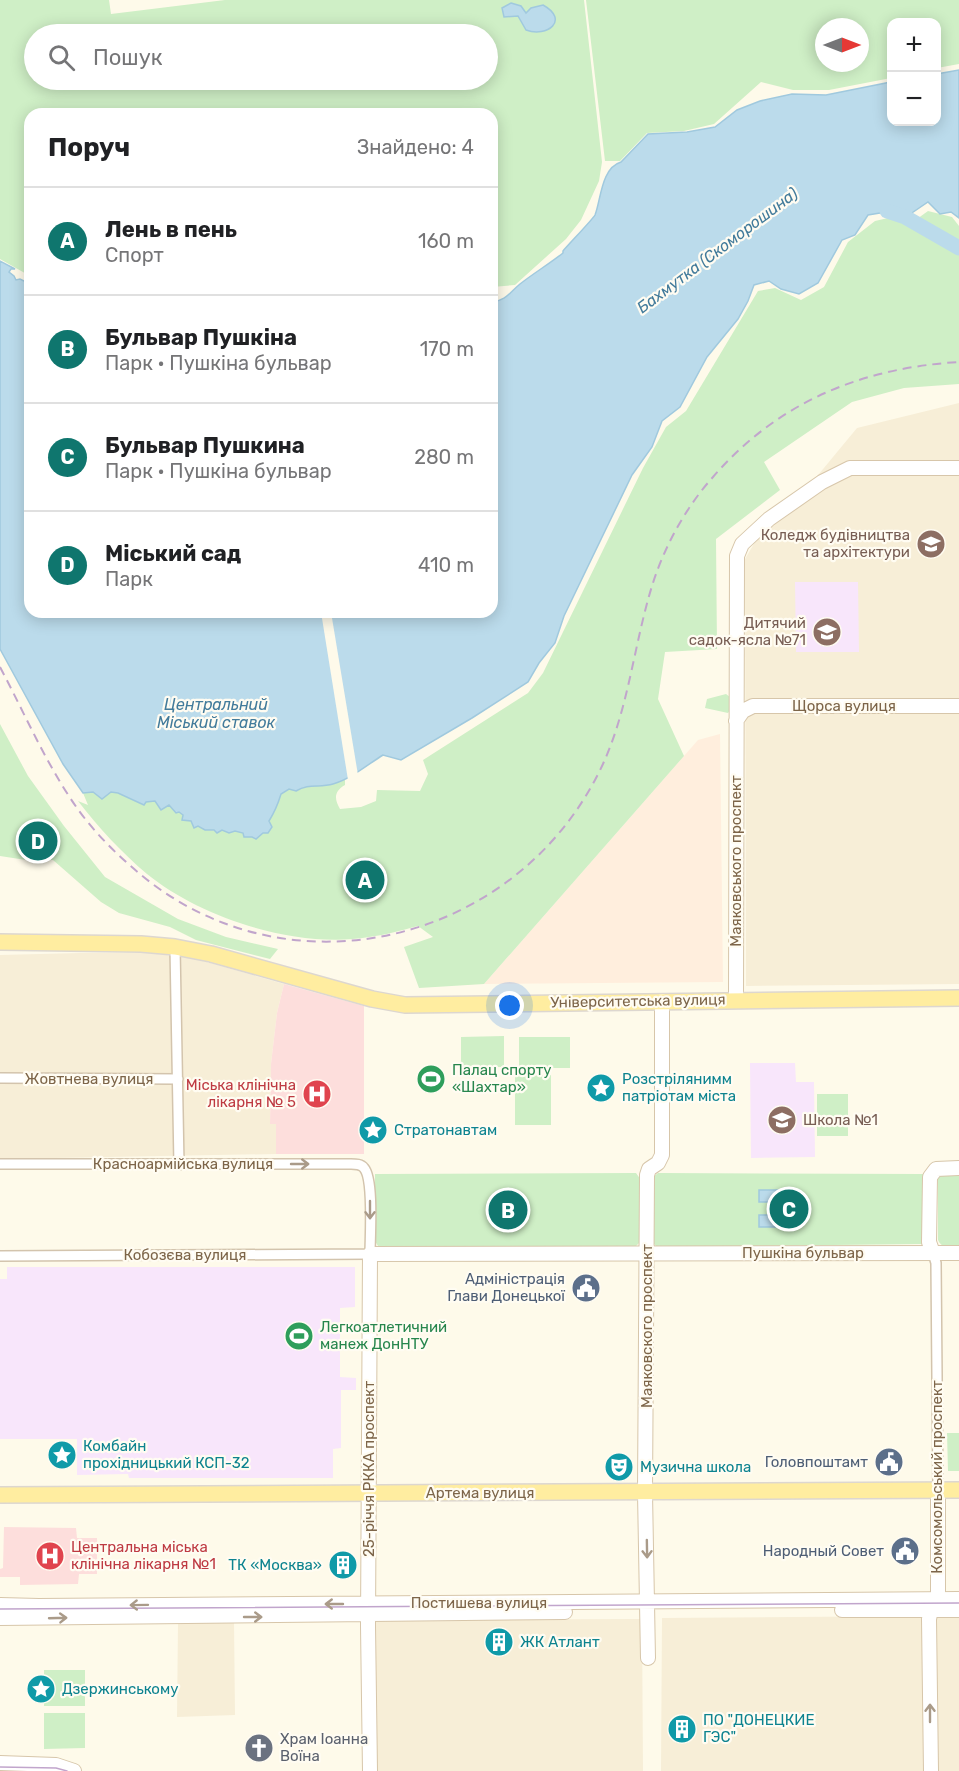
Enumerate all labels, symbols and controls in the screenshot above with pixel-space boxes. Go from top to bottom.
north arrow [815,18,869,72]
map controls [887,18,941,126]
button: + [887,18,941,72]
search box [24,24,498,90]
icon: search [45,41,78,74]
text: Пошук [93,44,163,71]
button: − [887,72,941,126]
text: Поруч [48,132,130,163]
text: Знайдено: 4 [357,135,474,159]
water label: Бахмутка (Скоморошина) [633,183,802,317]
text: Лень в пень [105,216,237,243]
text: A [60,229,75,253]
text: 160 m [418,229,474,253]
text: Спорт [105,243,164,267]
text: Бульвар Пушкіна [105,324,297,351]
text: B [60,337,75,361]
text: 170 m [420,337,474,361]
text: Парк · Пушкіна бульвар [105,351,332,375]
text: Бульвар Пушкина [105,432,305,459]
text: C [60,445,75,469]
text: 280 m [414,445,474,469]
text: Парк · Пушкіна бульвар [105,459,332,483]
place label: Коледж будівництва та архітектури [761,526,910,561]
school or university icon: Коледж будівництва та архітектури [915,528,947,560]
text: Міський сад [105,540,241,567]
text: D [60,553,75,577]
text: 410 m [418,553,474,577]
text: Парк [105,567,153,591]
place label: Дитячий садок-ясла №71 [689,614,806,649]
school or university icon: Дитячий садок-ясла №71 [811,616,843,648]
water label: Центральний Міський ставок [157,695,276,732]
street label: Щорса вулиця [792,697,896,715]
street label: Маяковського проспект [727,775,745,947]
pin: D [18,818,57,864]
pin: A [346,858,385,902]
street label: Університетська вулиця [550,990,726,1012]
your location [495,991,524,1020]
place label: Палац спорту «Шахтар» [452,1061,552,1096]
sports icon: Палац спорту «Шахтар» [415,1063,447,1095]
street label: Жовтнева вулиця [25,1070,153,1088]
place label: Розстрілянимм патріотам міста [622,1070,736,1105]
place icon: Розстрілянимм патріотам міста [585,1072,617,1104]
place label: Міська клінічна лікарня № 5 [186,1076,296,1111]
hospital icon: Міська клінічна лікарня № 5 [301,1078,333,1110]
school or university icon: Школа №1 [766,1104,798,1136]
place label: Школа №1 [803,1111,878,1129]
place icon: Стратонавтам [357,1114,389,1146]
place label: Стратонавтам [394,1121,497,1139]
street label: Красноармійська вулиця [93,1155,273,1173]
one-way arrow [290,1158,310,1170]
pin: C [770,1186,808,1232]
pin: B [488,1188,528,1232]
one-way arrow [364,1200,376,1220]
street label: Маяковского проспект [638,1244,656,1408]
street label: Пушкіна бульвар [742,1244,864,1262]
street label: Кобозєва вулиця [124,1246,246,1264]
place label: Адміністрація Глави Донецької [447,1270,565,1305]
public building icon: Адміністрація Глави Донецької [570,1272,602,1304]
place label: Легкоатлетичний манеж ДонНТУ [320,1318,447,1353]
sports icon: Легкоатлетичний манеж ДонНТУ [283,1320,315,1352]
street label: Комсомольський проспект [928,1380,946,1574]
street label: 25-річчя РККА проспект [360,1381,378,1557]
place label: Комбайн прохідницький КСП-32 [83,1437,250,1472]
place icon: Комбайн прохідницький КСП-32 [46,1439,78,1471]
public building icon: Головпоштамт [873,1446,905,1478]
theatre icon: Музична школа [603,1451,635,1483]
place label: Головпоштамт [765,1453,868,1471]
place label: Музична школа [640,1458,751,1476]
street label: Артема вулиця [426,1484,534,1502]
public building icon: Народный Совет [889,1535,921,1567]
place label: Центральна міська клінічна лікарня №1 [71,1538,216,1573]
one-way arrow [641,1539,653,1559]
hospital icon: Центральна міська клінічна лікарня №1 [34,1540,66,1572]
place label: Народный Совет [763,1542,884,1560]
building icon: ТК «Москва» [327,1549,359,1581]
place label: ТК «Москва» [228,1556,322,1574]
street label: Постишева вулиця [411,1594,547,1612]
one-way arrow [324,1598,344,1610]
one-way arrow [129,1600,149,1611]
one-way arrow [243,1611,263,1622]
one-way arrow [48,1613,68,1624]
building icon: ЖК Атлант [483,1626,515,1658]
place label: ЖК Атлант [520,1633,600,1651]
place icon: Дзержинському [25,1673,57,1705]
place label: Дзержинському [62,1680,178,1698]
one-way arrow [924,1703,936,1723]
place label: ПО "ДОНЕЦКИЕ ГЭС" [703,1711,815,1746]
building icon: ПО "ДОНЕЦКИЕ ГЭС" [666,1713,698,1745]
place label: Храм Іоанна Воїна [280,1730,368,1765]
church icon: Храм Іоанна Воїна [243,1732,275,1764]

